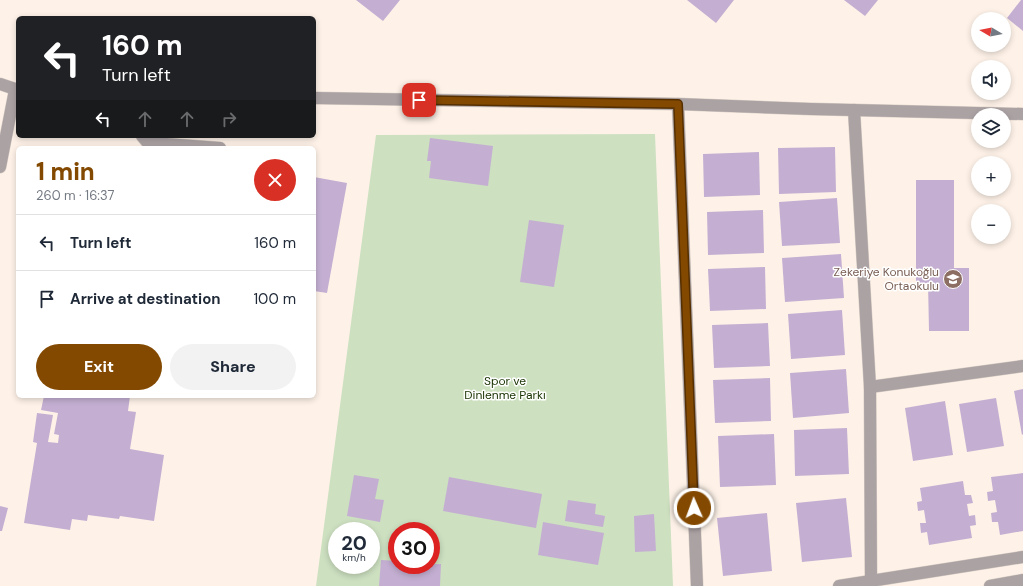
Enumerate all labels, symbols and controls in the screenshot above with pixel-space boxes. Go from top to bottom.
north arrow [971,12,1011,52]
map controls [971,12,1011,244]
text: 160 m [102,27,183,64]
icon: left [36,32,88,84]
button: sound [971,60,1011,100]
text: Turn left [102,63,171,87]
pin [402,83,436,117]
icon: arrive [408,89,430,111]
icon: left [92,108,114,130]
icon: ahead [134,108,156,130]
icon: ahead [176,108,198,130]
icon: right [218,108,240,130]
button: layers [971,108,1011,148]
text: 1 min [36,156,95,187]
button: + [971,156,1011,196]
button: close [254,159,296,201]
text: 260 m · 16:37 [36,187,114,204]
button: − [971,204,1011,244]
icon: left [36,232,58,254]
text: Turn left [70,233,131,253]
text: 160 m [254,233,296,253]
place label: Zekeriye Konukoğlu Ortaokulu [834,264,939,294]
school or university icon: Zekeriye Konukoğlu Ortaokulu [942,268,964,290]
icon: arrive [36,288,58,310]
text: Arrive at destination [70,289,221,309]
text: 100 m [253,289,296,309]
button: Exit [36,344,162,390]
button: Share [170,344,296,390]
park label: Spor ve Dinlenme Parkı [464,373,546,403]
position arrow [673,487,715,529]
speed limit sign: 30 [388,522,440,574]
text: 20 [341,530,367,556]
text: km/h [342,551,366,564]

